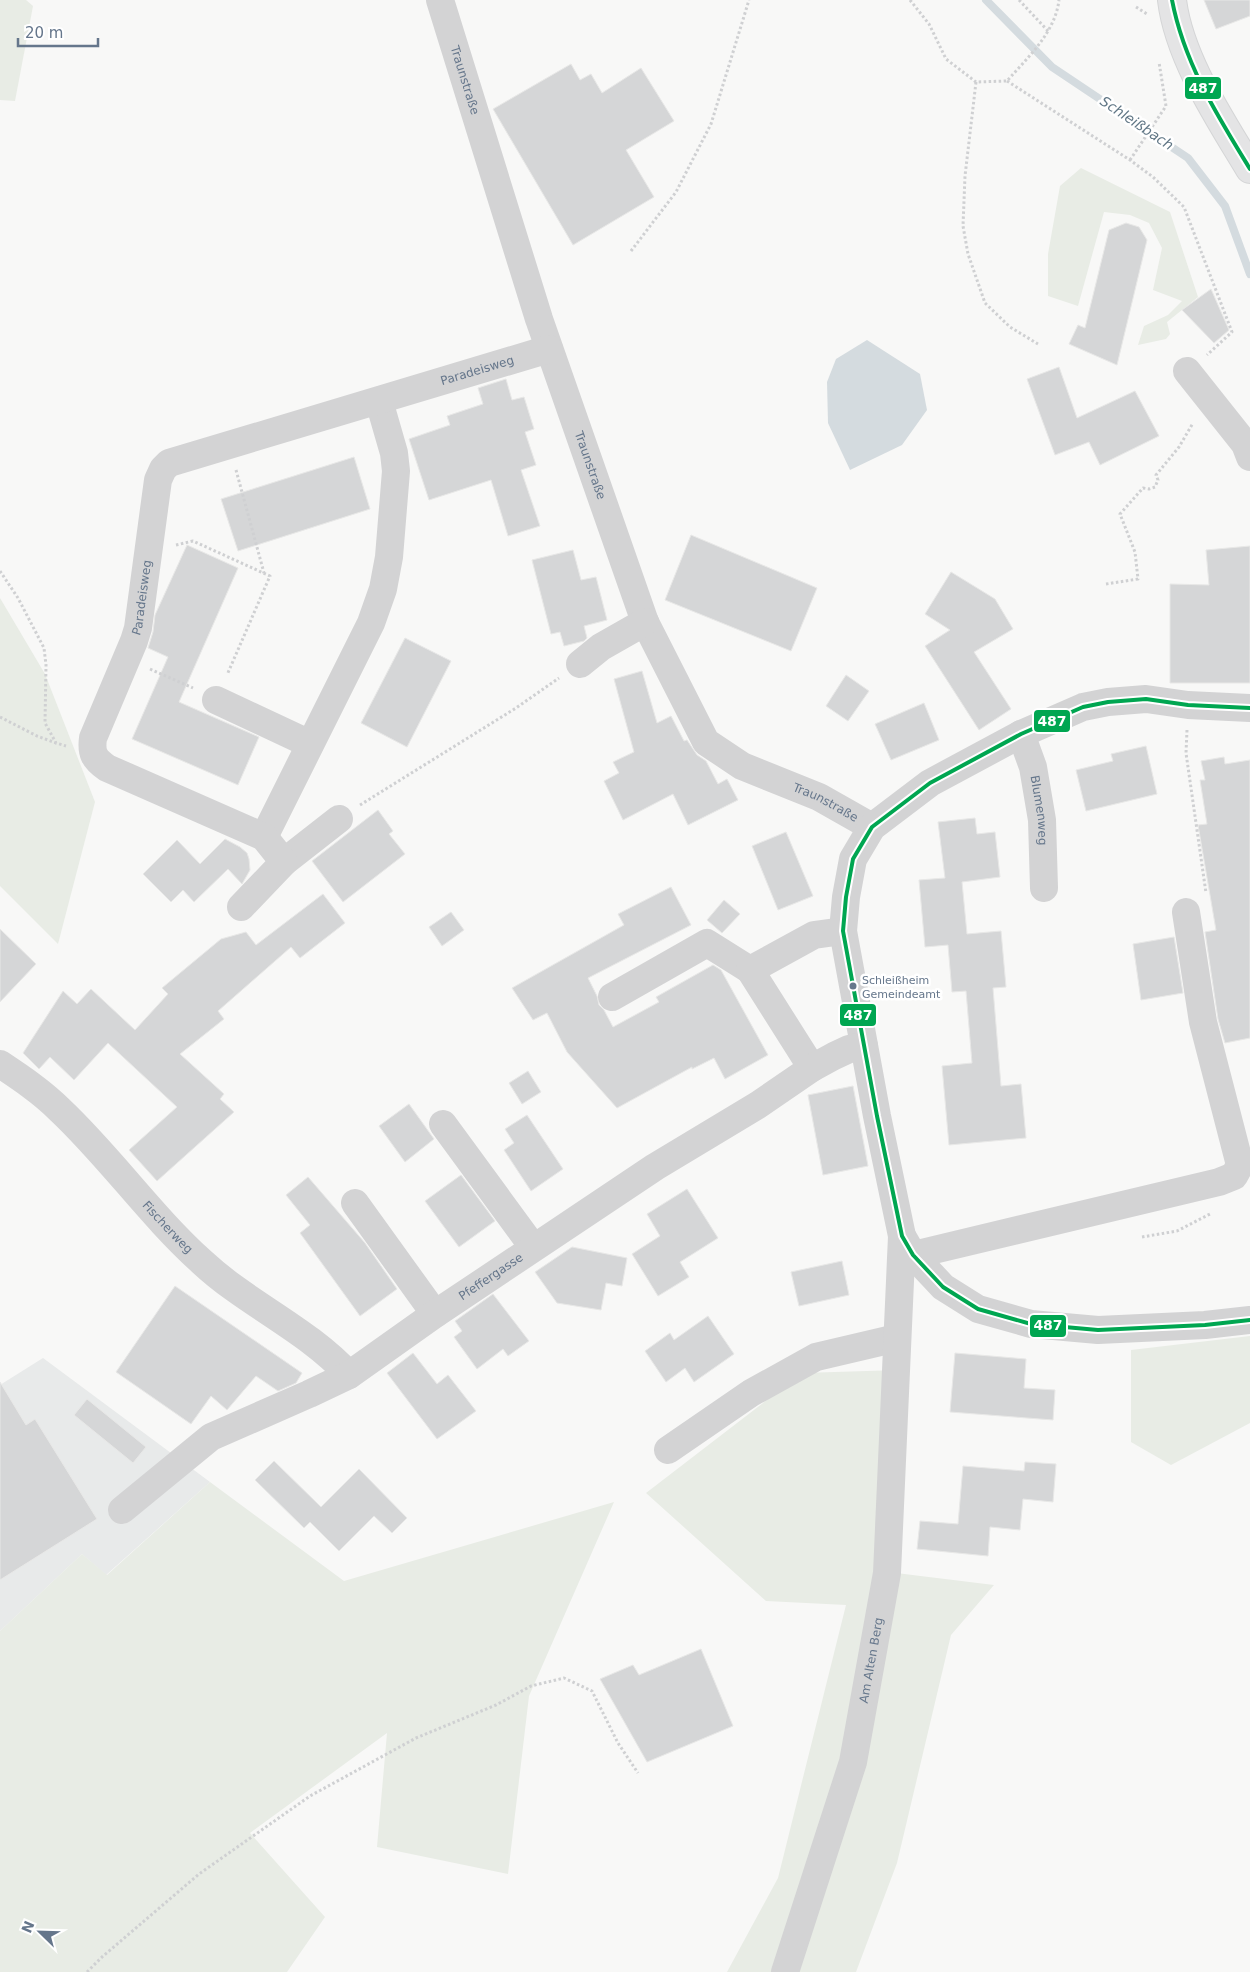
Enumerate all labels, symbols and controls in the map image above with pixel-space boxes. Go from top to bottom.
scale bar [18,15,98,47]
text: 20 m [25,24,63,42]
street label: Traunstraße [447,43,482,116]
line badge: 487 [1184,76,1222,100]
text: 487 [1188,80,1218,96]
water label: Schleißbach [1097,93,1177,153]
street label: Paradeisweg [439,353,516,388]
street label: Traunstraße [571,428,609,501]
street label: Paradeisweg [129,559,154,637]
line badge: 487 [1033,709,1071,733]
text: 487 [1037,713,1067,729]
street label: Blumenweg [1028,774,1050,846]
street label: Traunstraße [790,780,861,825]
place label: Schleißheim Gemeindeamt [862,974,941,1001]
marker: Schleißheim Gemeindeamt [848,981,858,991]
line badge: 487 [839,1003,877,1027]
text: 487 [843,1007,873,1023]
street label: Fischerweg [140,1198,196,1257]
street label: Pfeffergasse [456,1250,526,1303]
line badge: 487 [1029,1314,1067,1338]
text: 487 [1033,1317,1063,1333]
street label: Am Alten Berg [857,1616,886,1704]
north arrow [15,1907,65,1957]
text: N [18,1918,38,1935]

